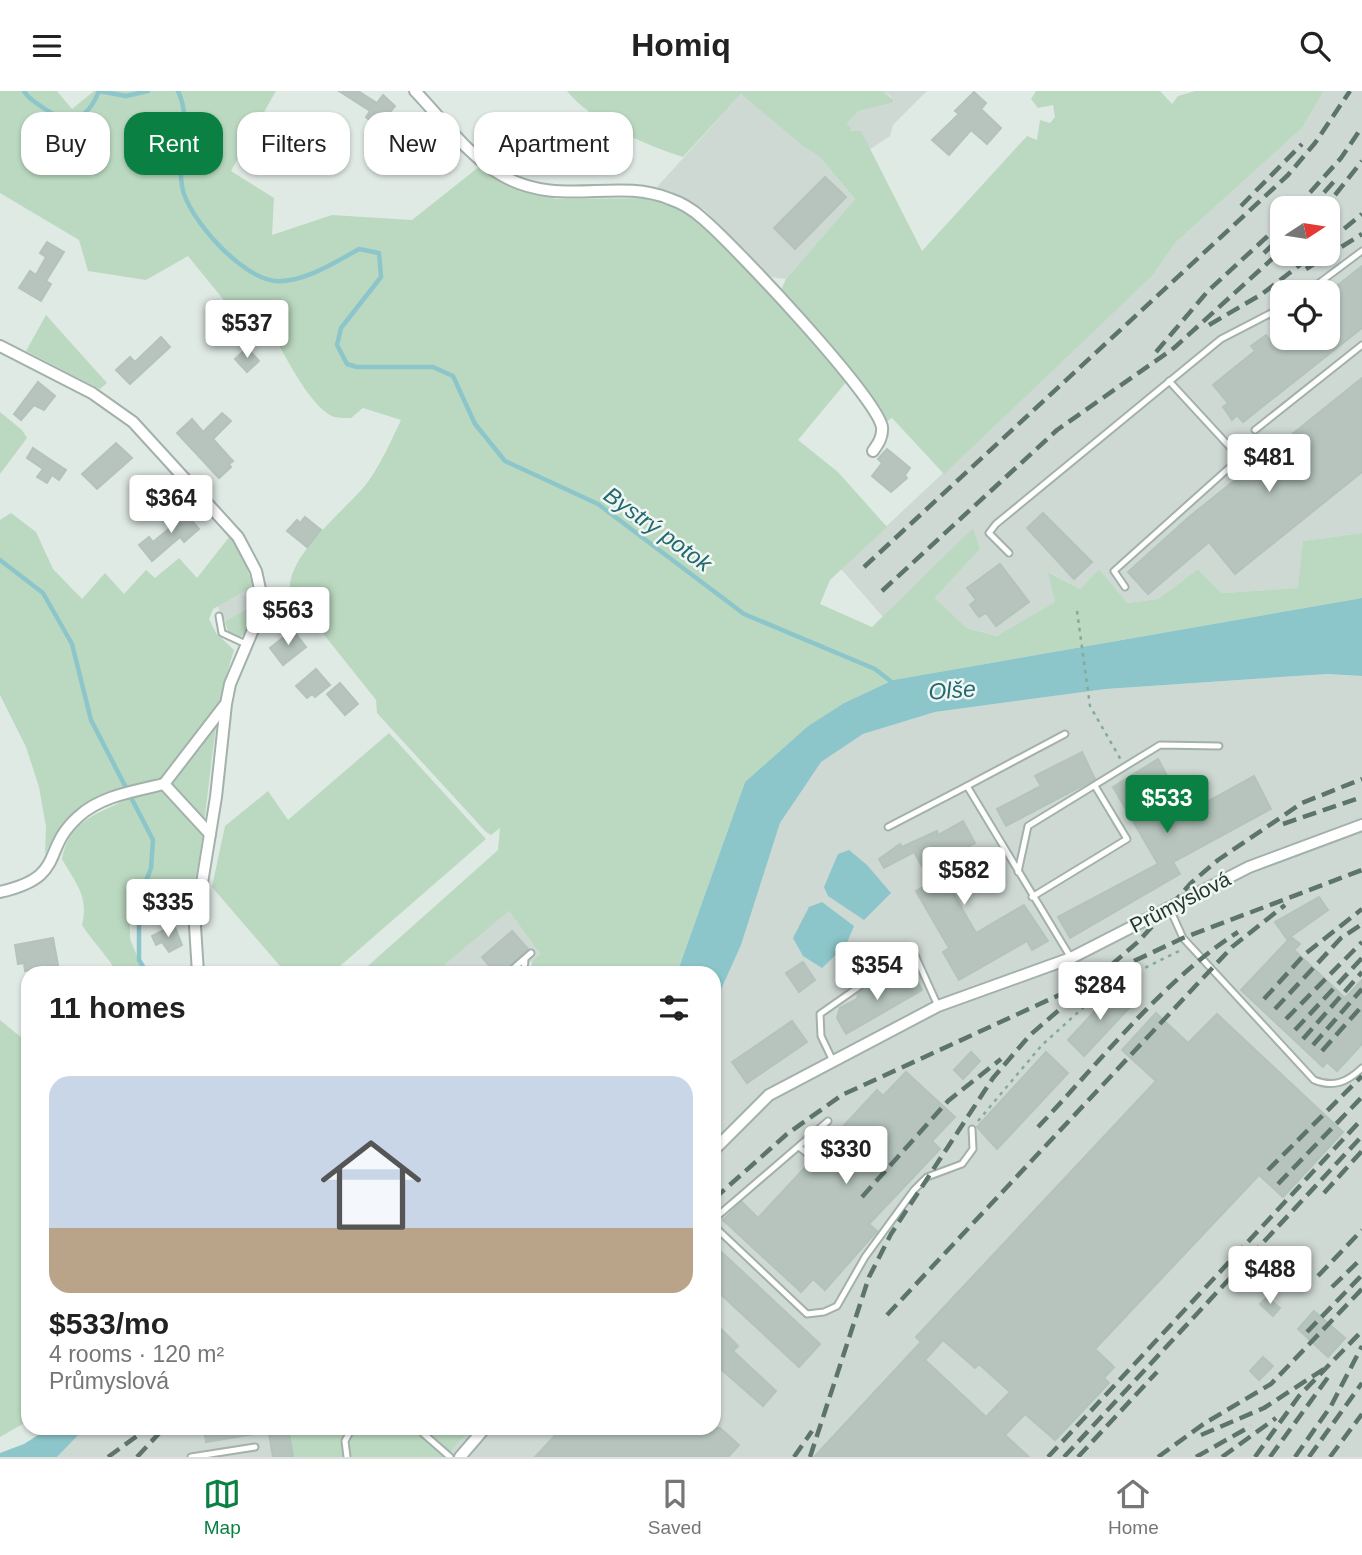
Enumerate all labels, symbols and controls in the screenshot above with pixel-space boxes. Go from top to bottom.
icon: menu [28,27,66,65]
text: Homiq [631,27,731,63]
icon: search [1296,27,1334,65]
chip: Buy [21,112,110,175]
chip: Rent [124,112,223,175]
chip: Filters [237,112,350,175]
chip: New [364,112,460,175]
chip: Apartment [474,112,633,175]
north arrow [1270,196,1340,266]
map controls [1270,196,1340,350]
button: locate [1270,280,1340,350]
pin: $537 [206,301,288,360]
text: $537 [221,310,273,336]
pin: $481 [1228,435,1310,494]
text: $481 [1243,444,1295,470]
pin: $364 [130,475,212,535]
water label: Bystrý potok [599,481,718,578]
text: $364 [145,485,197,511]
pin: $563 [247,587,329,647]
text: $563 [262,597,314,623]
water label: Olše [928,675,976,705]
pin: $533 [1126,775,1208,835]
text: $533 [1141,785,1193,811]
pin: $582 [923,847,1005,907]
text: $582 [938,857,990,883]
street label: Průmyslová [1126,867,1234,937]
pin: $335 [127,879,209,939]
text: $335 [142,889,194,915]
pin: $354 [836,943,918,1002]
text: $354 [851,952,903,978]
pin: $284 [1059,963,1141,1022]
text: $284 [1074,972,1126,998]
icon: filters [655,989,693,1027]
text: 11 homes [49,991,186,1024]
icon: home [308,1122,434,1248]
pin: $330 [805,1127,887,1186]
text: $330 [820,1136,872,1162]
pin: $488 [1229,1247,1311,1306]
text: $488 [1244,1256,1296,1282]
text: $533/mo [49,1307,169,1340]
text: 4 rooms · 120 m² [49,1341,224,1367]
text: Průmyslová [49,1368,169,1394]
tab: Map [203,1475,241,1539]
tab: Saved [648,1475,702,1539]
tab: Home [1108,1475,1159,1539]

